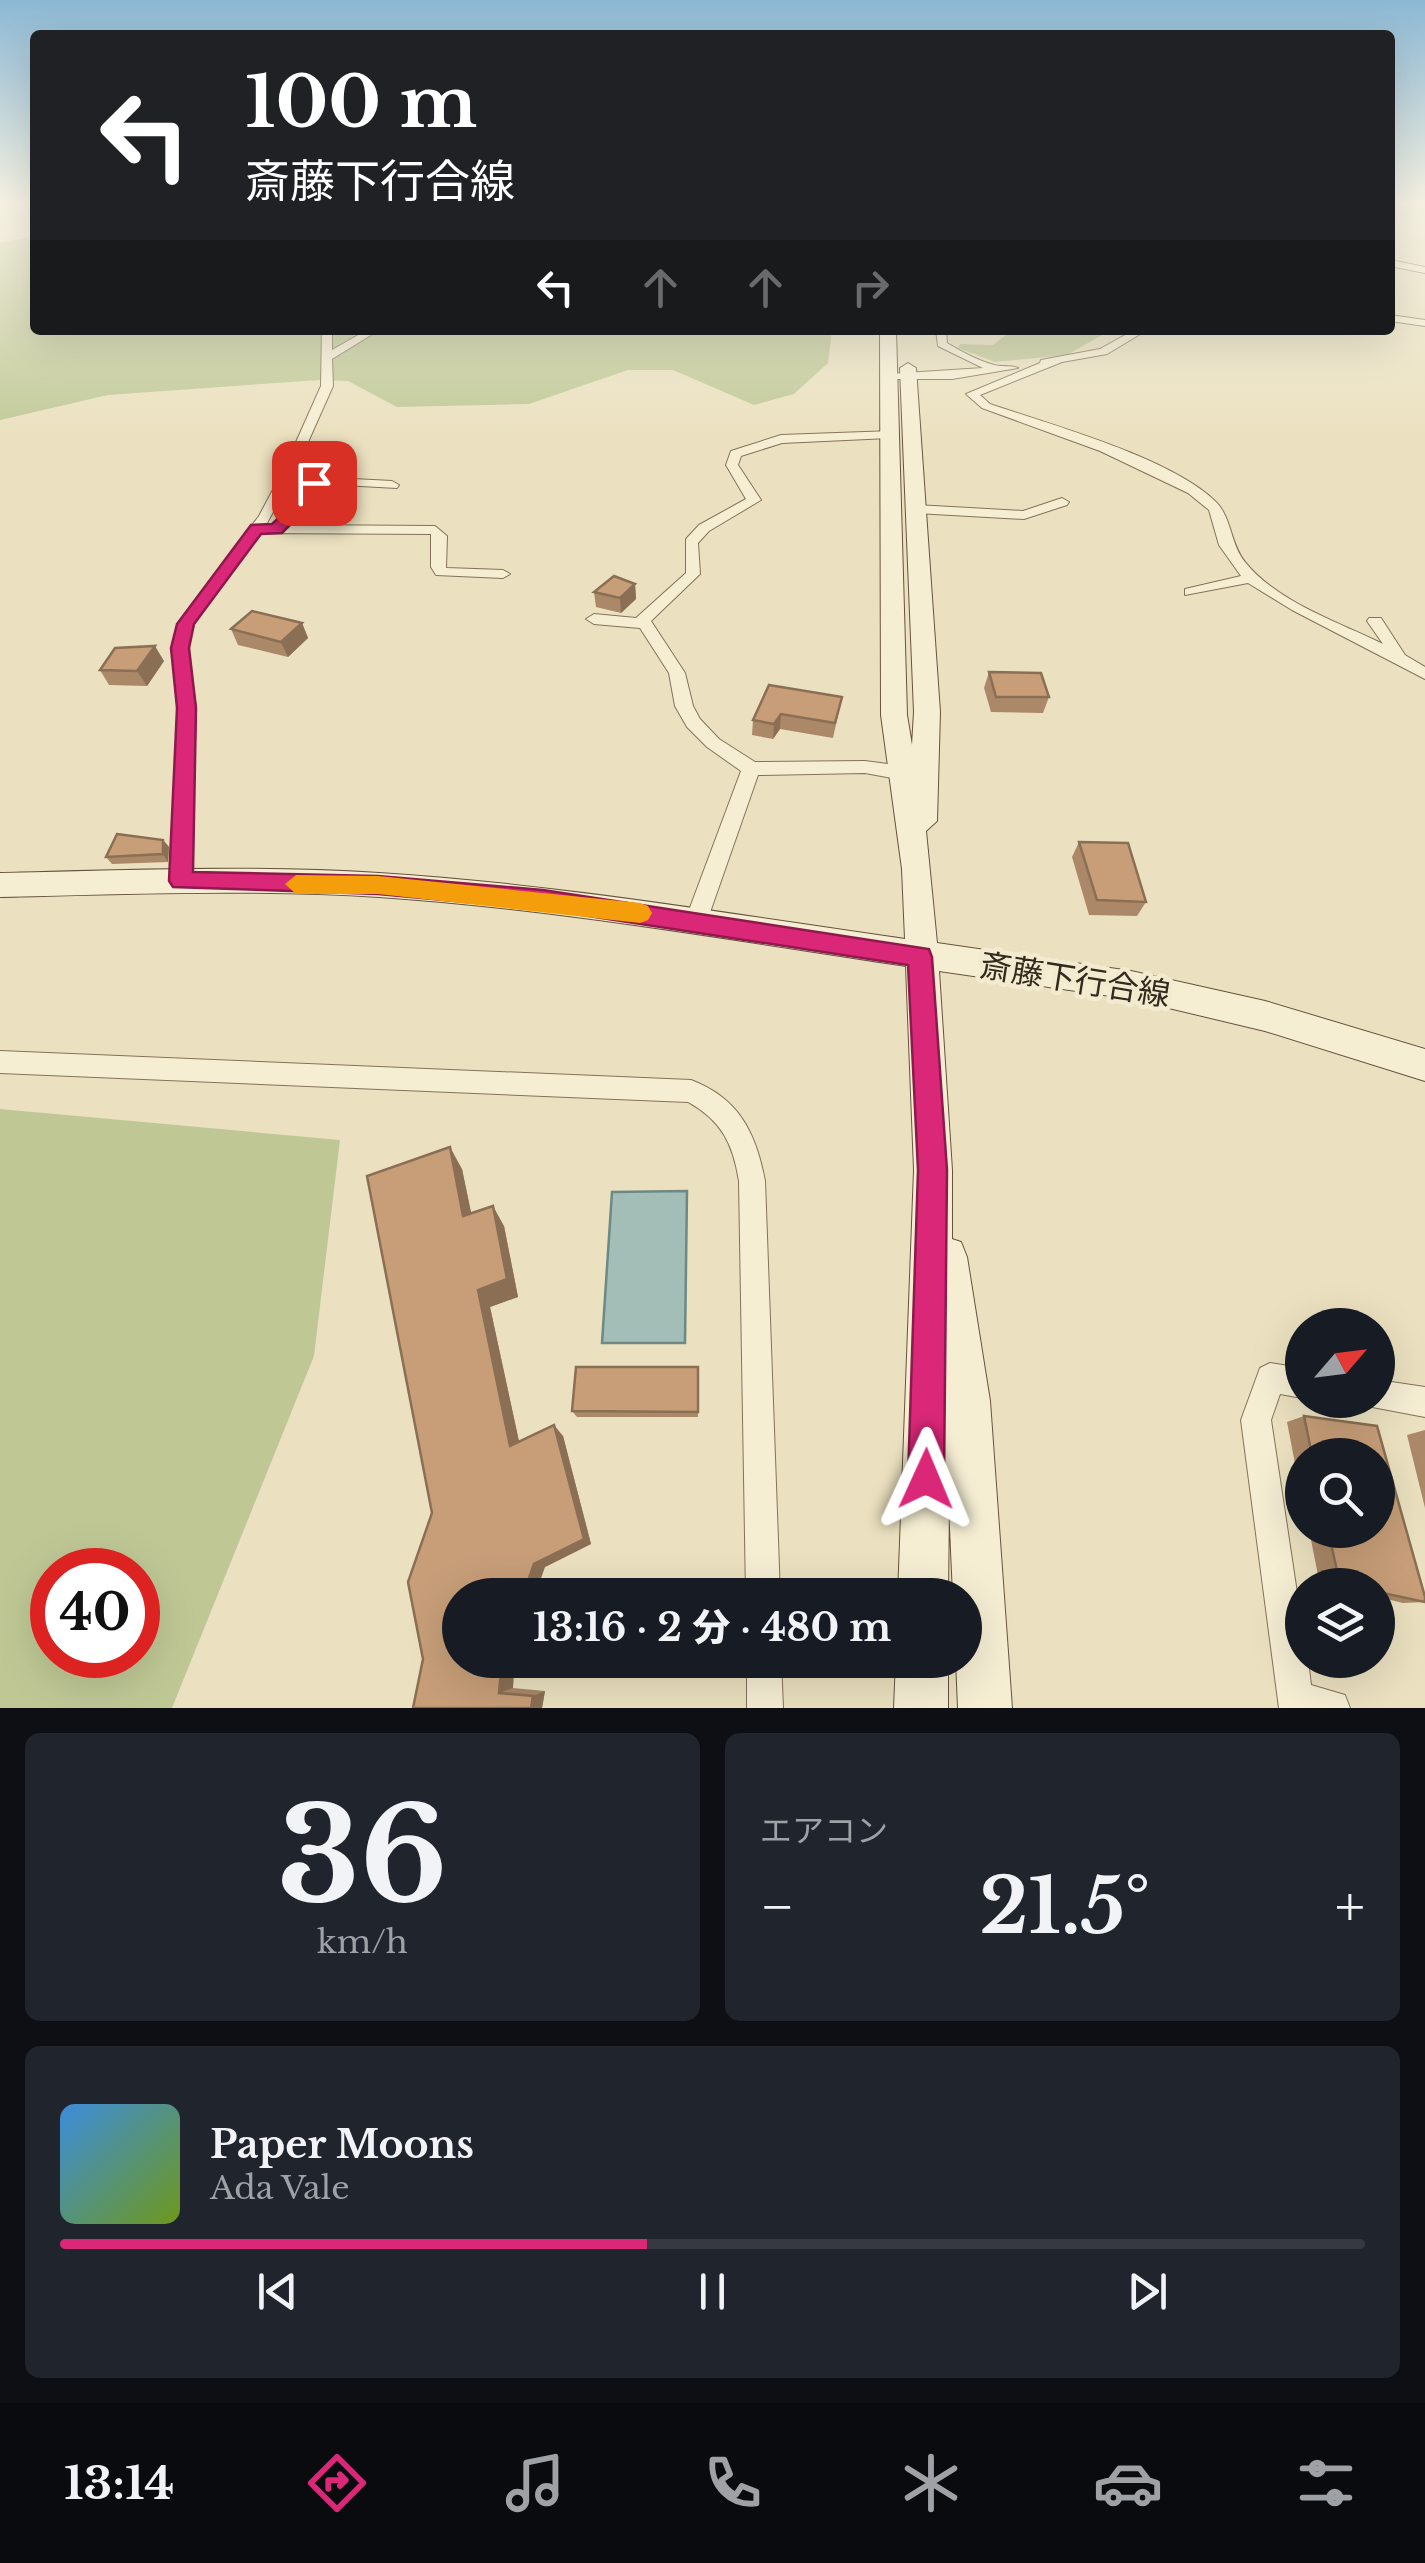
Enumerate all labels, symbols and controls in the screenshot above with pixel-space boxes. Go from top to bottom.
text: 100 m [245,59,477,146]
icon: left [80,70,210,200]
text: 斎藤下行合線 [245,153,515,209]
icon: left [528,260,583,315]
icon: ahead [633,260,688,315]
icon: ahead [738,260,793,315]
icon: right [843,260,898,315]
pin [272,441,357,526]
icon: arrive [287,456,342,511]
street label: 斎藤下行合線 [977,945,1173,1015]
north arrow [1285,1308,1395,1418]
map controls [1285,1308,1395,1678]
position arrow [874,1427,978,1531]
button: search [1285,1438,1395,1548]
speed limit sign: 40 [30,1548,160,1678]
button: layers [1285,1568,1395,1678]
text: 13:16 · 2 分 · 480 m [533,1604,891,1651]
text: 36 [277,1776,448,1937]
text: エアコン [760,1811,888,1851]
text: 21.5° [979,1860,1150,1953]
text: − [760,1873,795,1941]
text: + [1335,1873,1365,1941]
text: km/h [317,1922,408,1962]
text: Paper Moons [210,2121,474,2168]
text: Ada Vale [210,2168,350,2208]
icon: previous [250,2264,305,2319]
icon: pause [685,2264,740,2319]
icon: next [1120,2264,1175,2319]
icon: directions [302,2448,372,2518]
icon: music [500,2448,570,2518]
icon: phone [698,2448,768,2518]
icon: climate [896,2448,966,2518]
icon: car [1093,2448,1163,2518]
icon: filters [1291,2448,1361,2518]
text: 13:14 [64,2455,174,2511]

